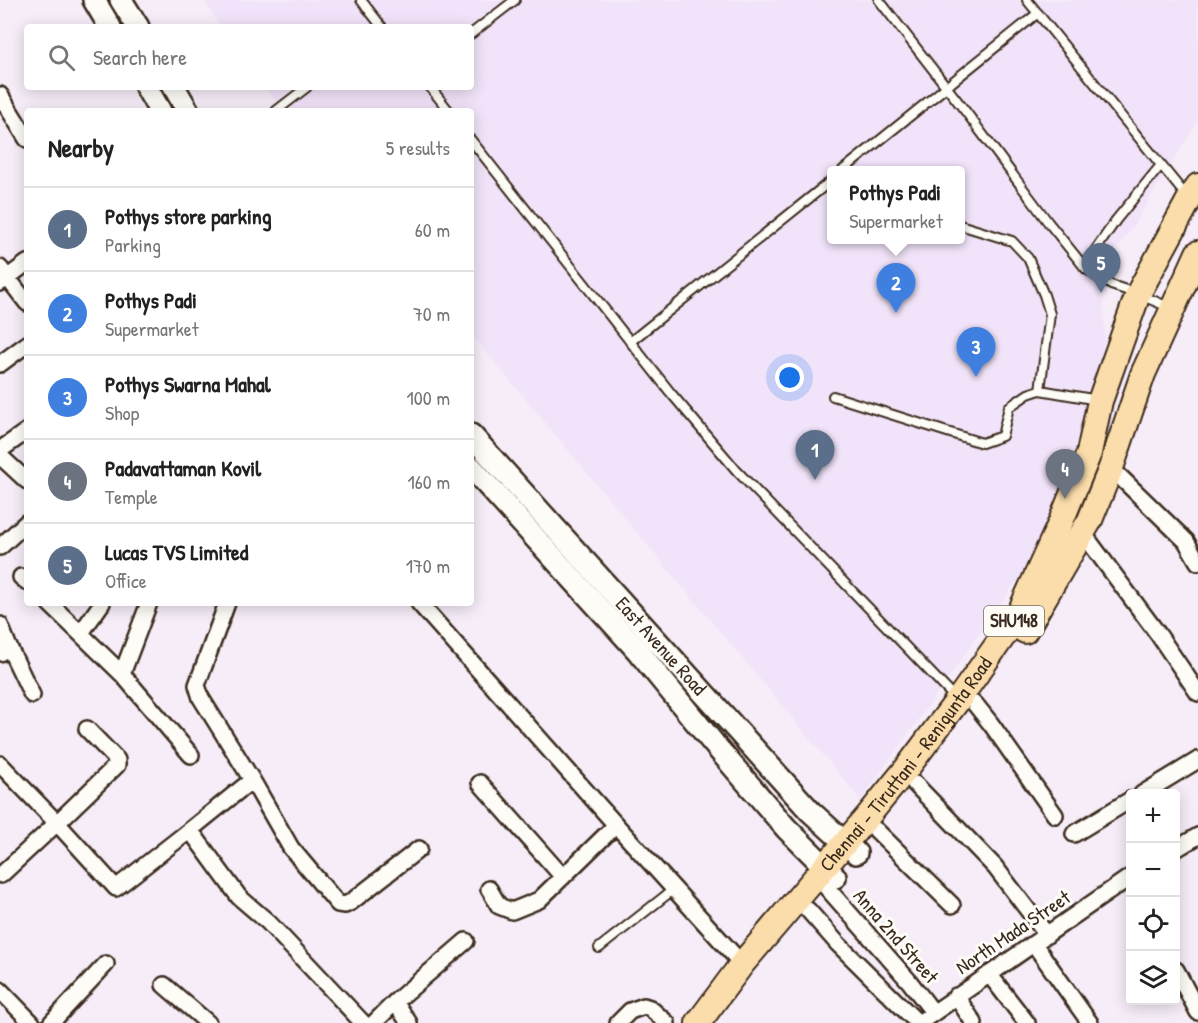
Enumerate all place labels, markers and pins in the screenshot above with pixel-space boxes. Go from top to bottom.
pin: 5 [1082,244,1120,293]
pin: 2 [876,264,916,313]
pin: 3 [956,328,996,377]
pin: 1 [796,430,834,480]
pin: 4 [1046,450,1084,499]

